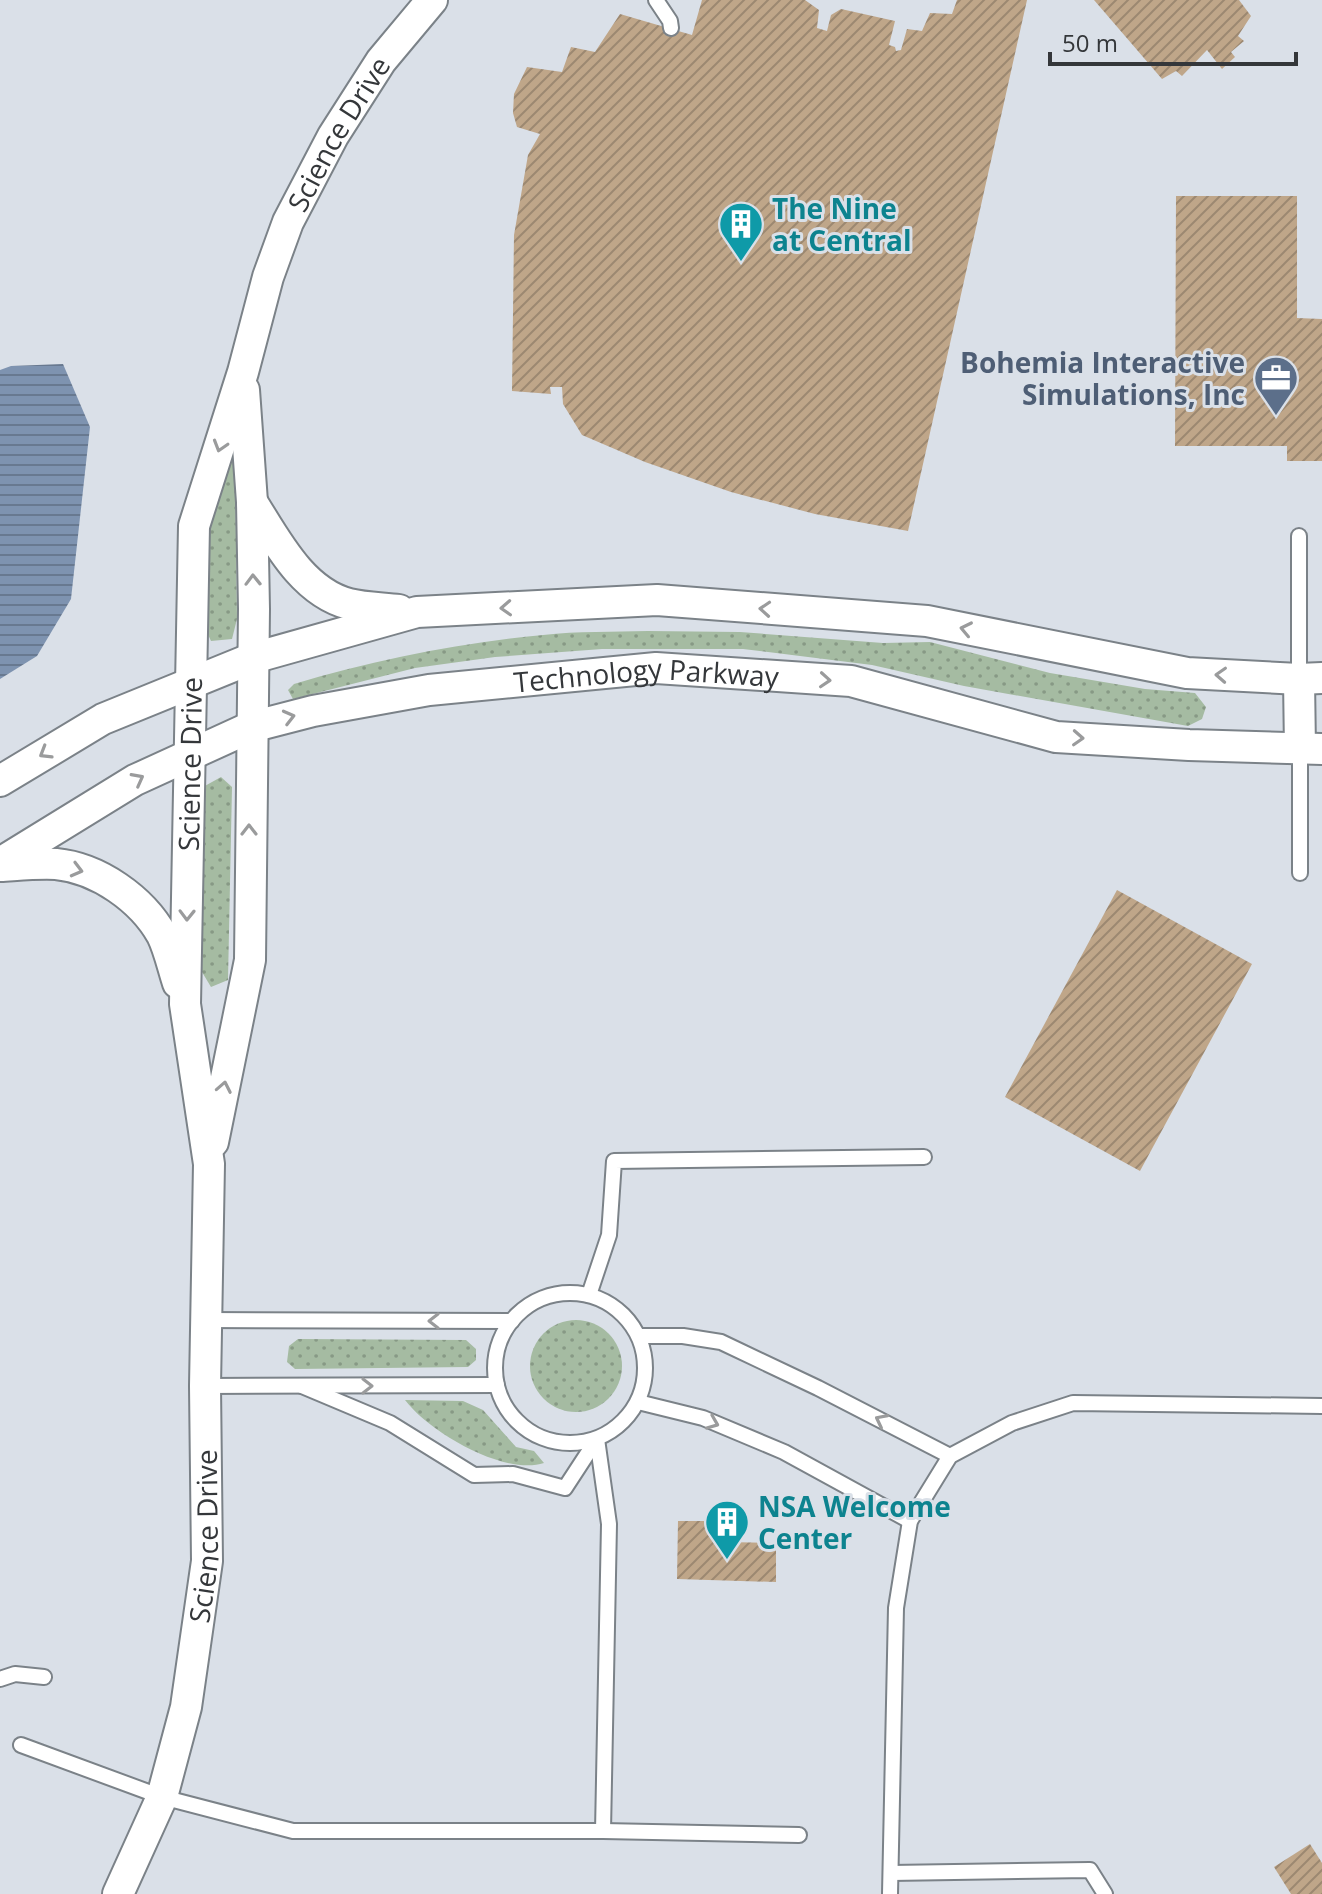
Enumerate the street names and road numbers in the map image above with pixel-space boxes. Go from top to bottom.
street label: Science Drive [278,49,398,218]
street label: Technology Parkway [512,648,781,701]
street label: Science Drive [169,677,210,851]
street label: Science Drive [179,1449,227,1625]

